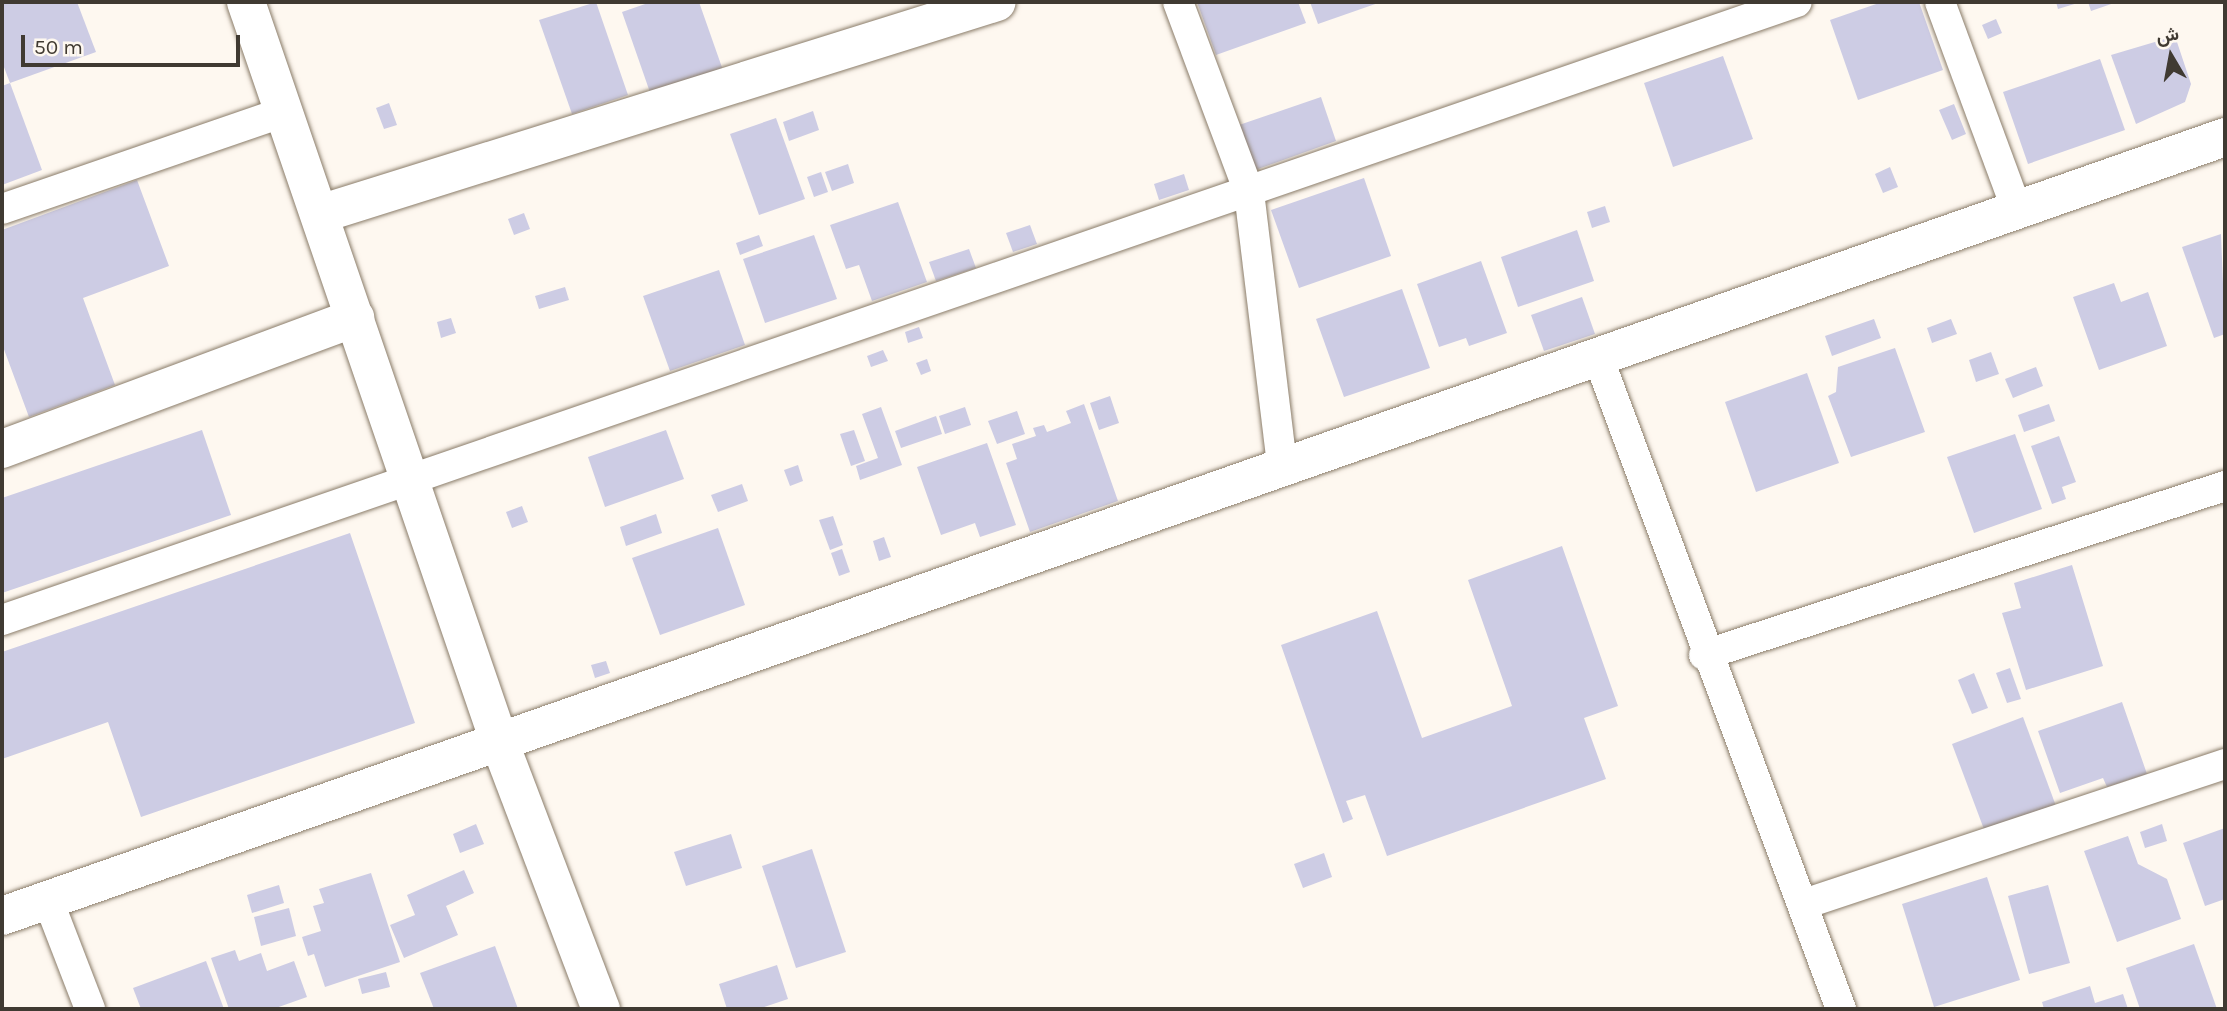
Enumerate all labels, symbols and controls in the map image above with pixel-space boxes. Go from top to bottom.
scale bar [24,21,243,65]
north arrow [2136,21,2206,91]
text: ش [2154,23,2181,48]
text: 50 m [34,35,83,59]

